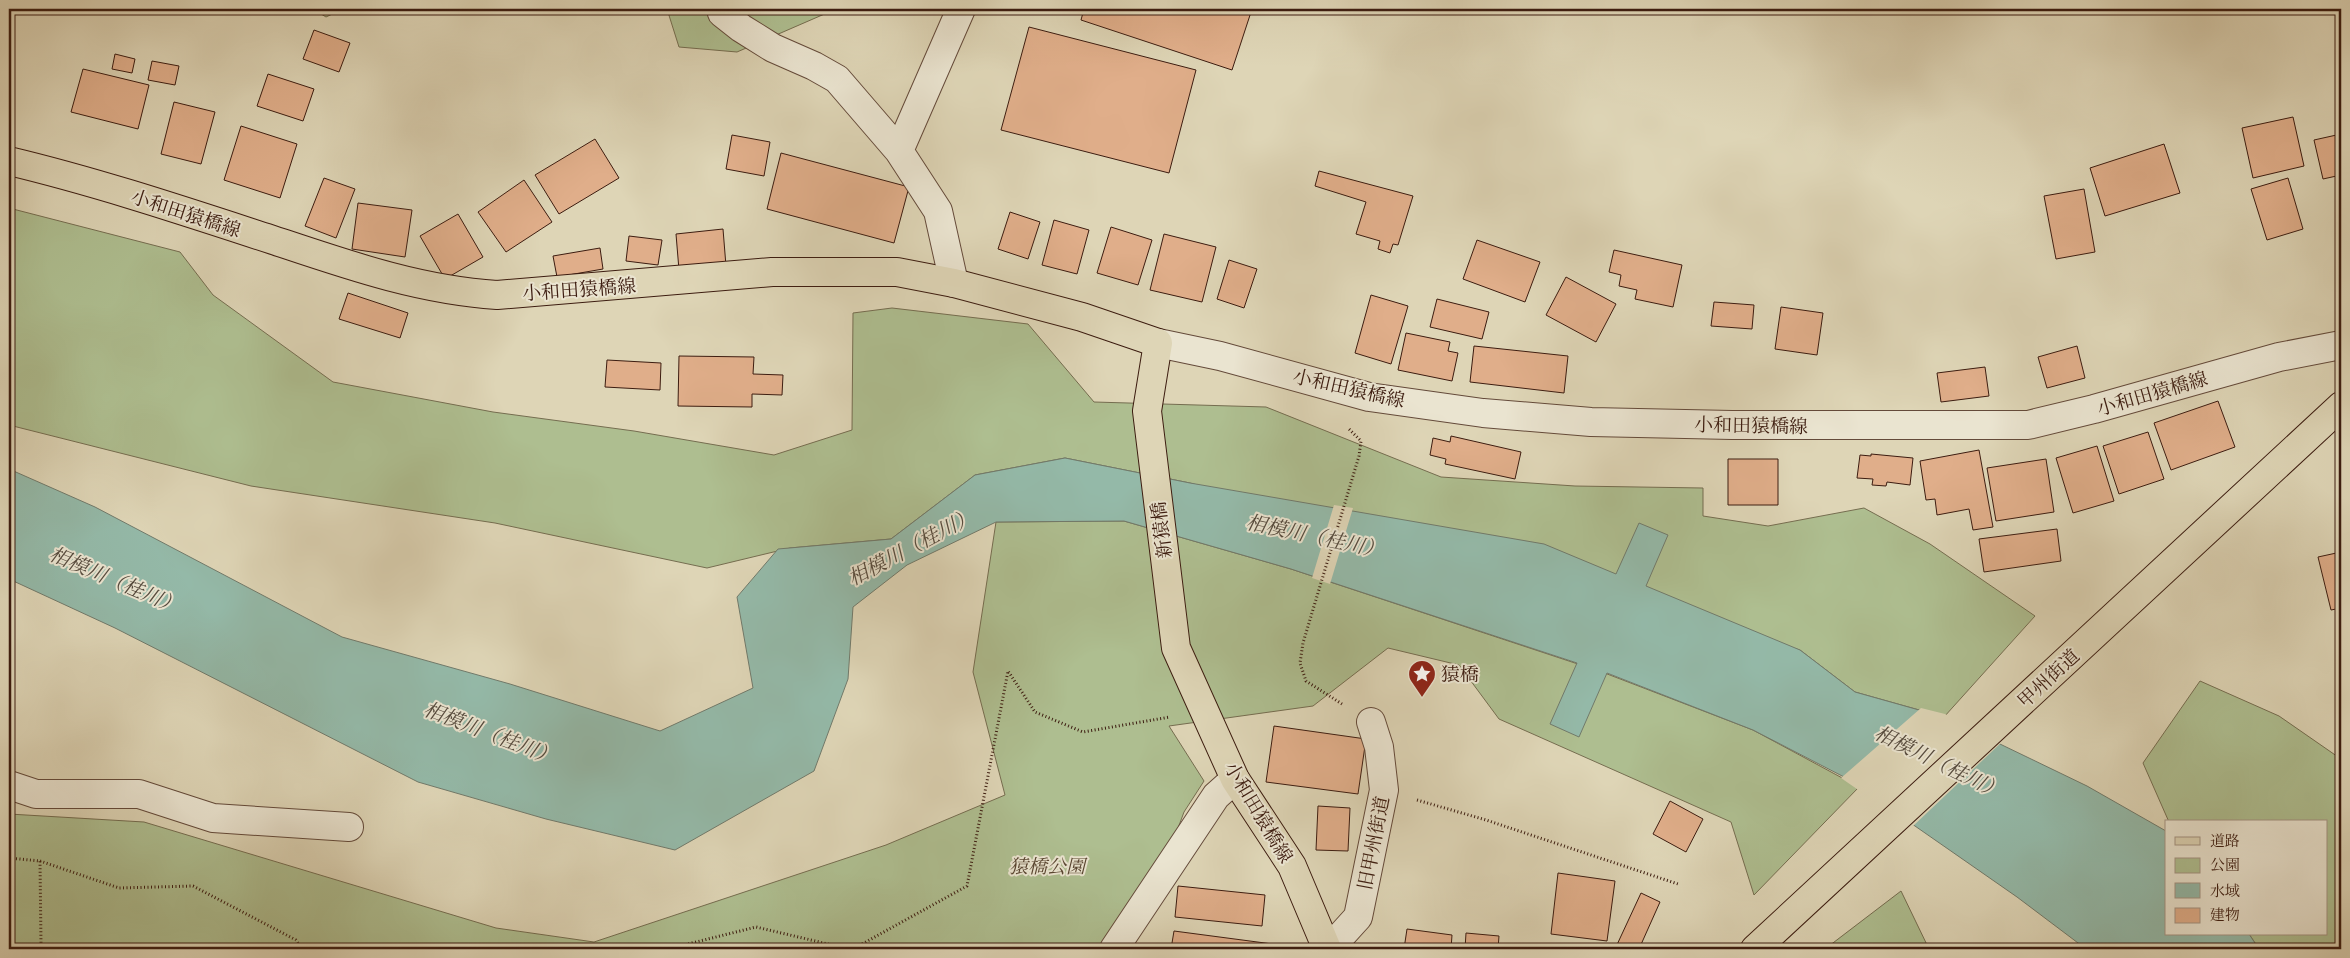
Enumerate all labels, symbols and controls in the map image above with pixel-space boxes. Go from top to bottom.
street label: 小和田猿橋線 [128,187,243,242]
street label: 小和田猿橋線 [522,276,637,305]
street label: 小和田猿橋線 [1291,366,1407,413]
street label: 小和田猿橋線 [2095,369,2210,420]
street label: 小和田猿橋線 [1694,415,1808,438]
street label: 新猿橋 [1149,500,1176,559]
water label: 相模川（桂川） [844,505,978,590]
water label: 相模川（桂川） [1244,512,1386,562]
water label: 相模川（桂川） [46,543,183,618]
street label: 甲州街道 [2014,645,2084,713]
place icon: 猿橋 [1407,659,1437,698]
place label: 猿橋 [1441,665,1479,686]
water label: 相模川（桂川） [420,699,559,769]
water label: 相模川（桂川） [1871,722,2006,803]
street label: 小和田猿橋線 [1219,758,1296,867]
street label: 旧甲州街道 [1355,795,1394,892]
legend [2165,820,2328,936]
text: 道路 [2210,833,2240,850]
park label: 猿橋公園 [1009,857,1088,878]
text: 公園 [2210,857,2240,874]
text: 水域 [2210,883,2240,900]
text: 建物 [2210,907,2240,924]

